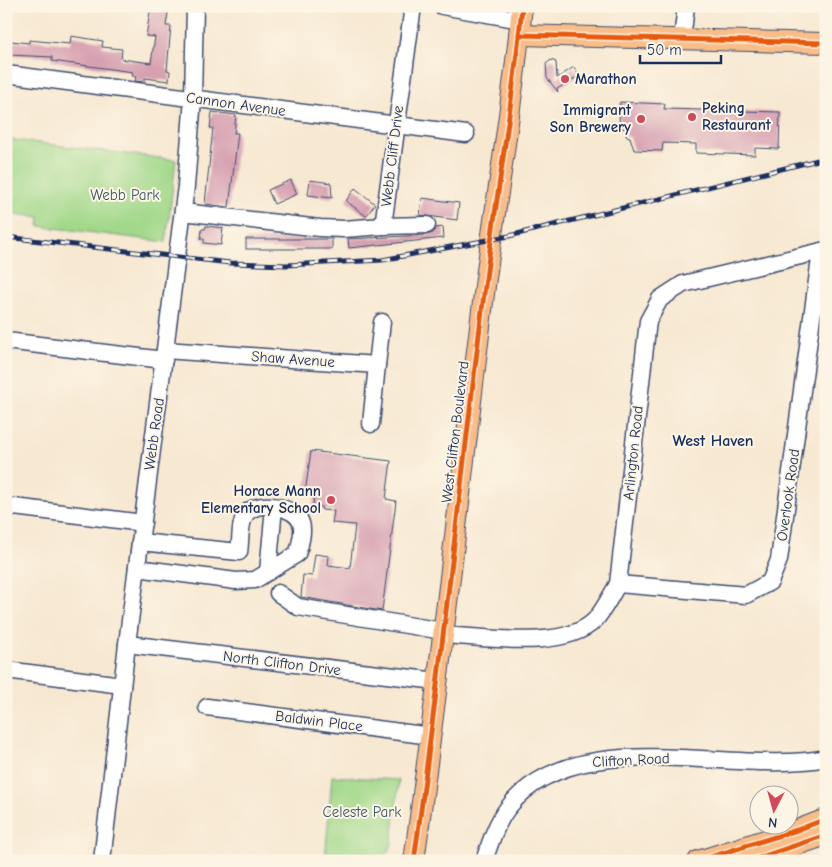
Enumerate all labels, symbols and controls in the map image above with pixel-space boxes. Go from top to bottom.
scale bar [640,32,721,64]
text: 50 m [647,41,682,59]
place label: Marathon [575,70,637,88]
marker: Marathon [559,73,571,85]
street label: Cannon Avenue [185,88,287,120]
place label: Peking Restaurant [702,99,772,134]
place label: Immigrant Son Brewery [550,101,632,136]
street label: Webb Cliff Drive [377,104,407,208]
marker: Peking Restaurant [686,111,698,123]
marker: Immigrant Son Brewery [635,113,647,125]
park label: Webb Park [90,186,160,204]
street label: Shaw Avenue [251,347,336,371]
street label: West Clifton Boulevard [437,360,473,504]
street label: Webb Road [140,397,168,471]
street label: Arlington Road [619,405,647,501]
district label: West Haven [673,432,754,450]
street label: Overlook Road [773,448,803,542]
place label: Horace Mann Elementary School [201,482,321,517]
marker: Horace Mann Elementary School [325,494,337,506]
street label: North Clifton Drive [222,647,342,679]
street label: Baldwin Place [274,707,364,735]
street label: Clifton Road [592,749,670,771]
north arrow [750,784,800,834]
park label: Celeste Park [323,803,402,821]
text: N [767,814,778,831]

